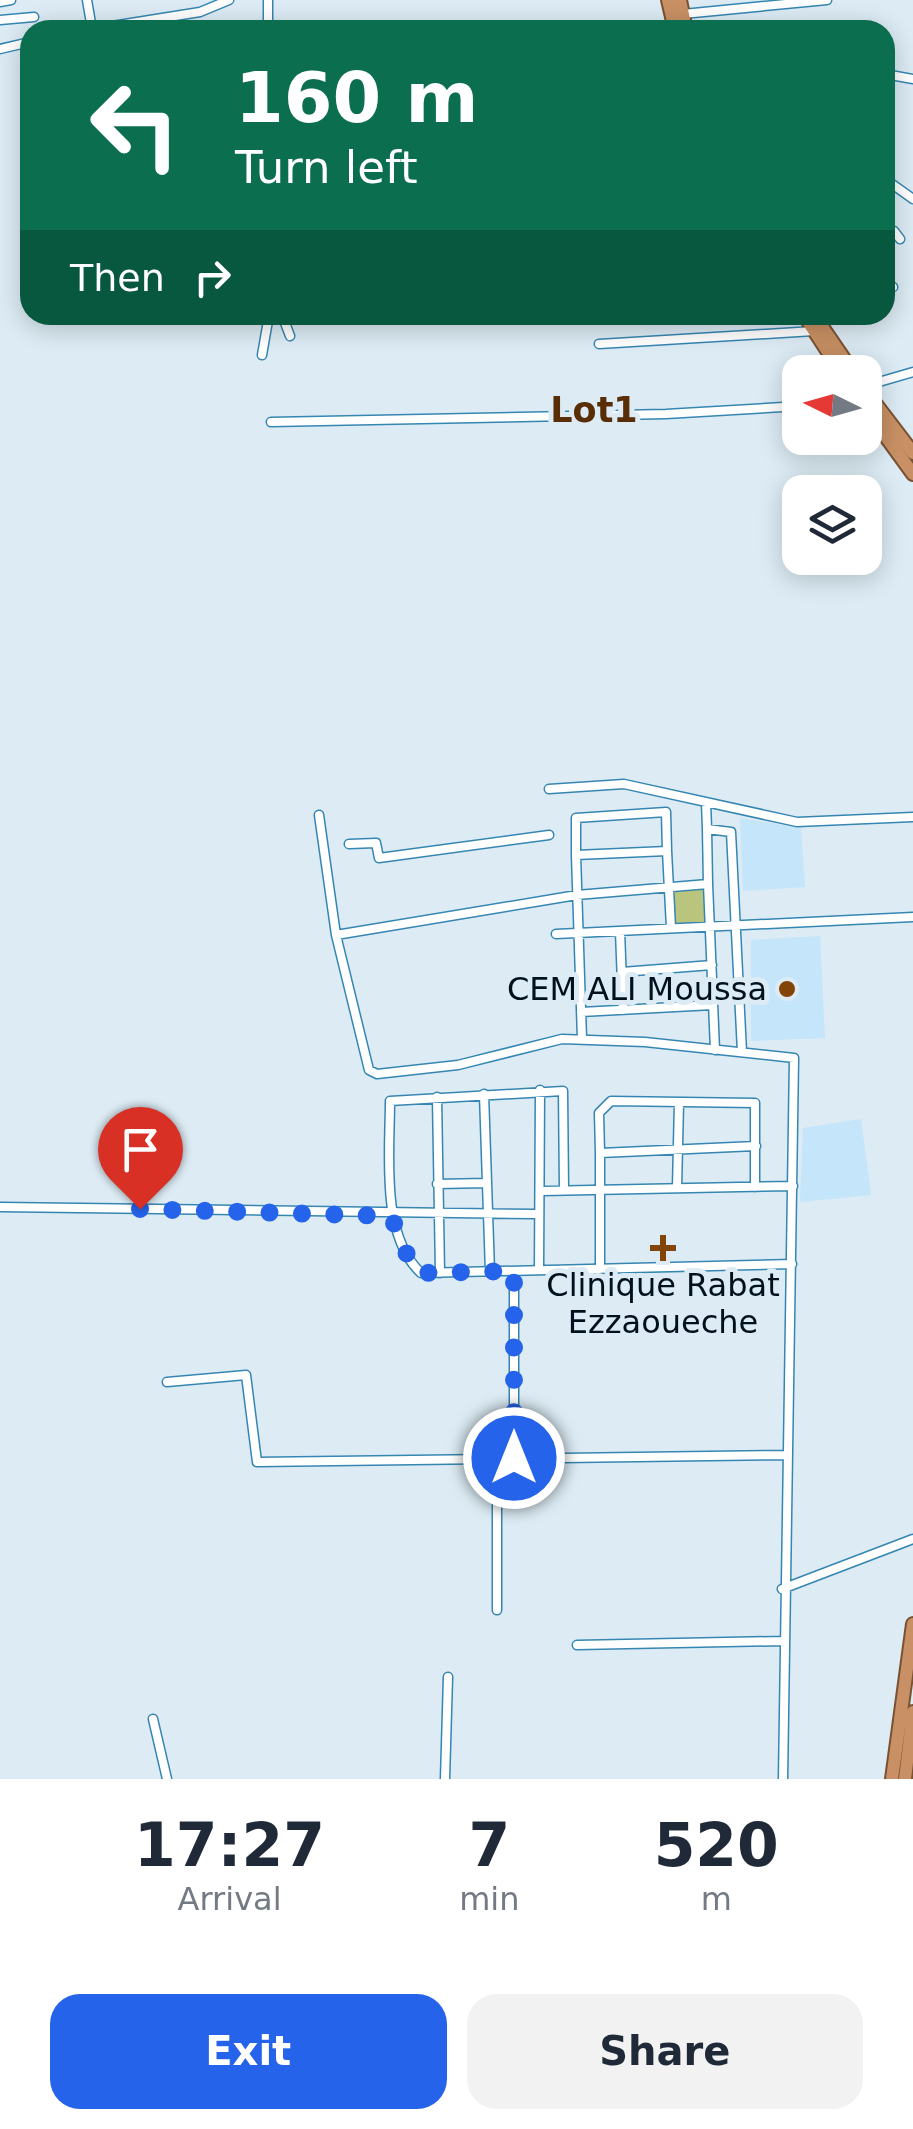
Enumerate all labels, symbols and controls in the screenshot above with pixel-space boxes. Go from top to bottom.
text: 160 m [235,57,478,139]
icon: left [70,60,200,190]
text: Turn left [235,141,418,194]
icon: right [185,250,240,305]
text: Then [70,256,165,300]
north arrow [782,355,882,455]
map controls [782,355,882,575]
district label: Lot1 [550,390,638,430]
button: layers [782,475,882,575]
place label: CEM ALI Moussa [507,970,767,1008]
marker: CEM ALI Moussa [776,978,798,1000]
pin [98,1107,183,1210]
icon: arrive [113,1122,168,1177]
marker: Clinique Rabat Ezzaoueche [650,1235,676,1261]
place label: Clinique Rabat Ezzaoueche [546,1266,780,1341]
position arrow [462,1406,566,1510]
text: 17:27 [134,1810,325,1880]
text: 7 [468,1810,510,1880]
text: 520 [654,1810,779,1880]
text: Arrival [178,1880,282,1918]
text: min [459,1880,520,1918]
text: m [701,1880,732,1918]
button: Exit [50,1994,447,2109]
button: Share [467,1994,863,2109]

